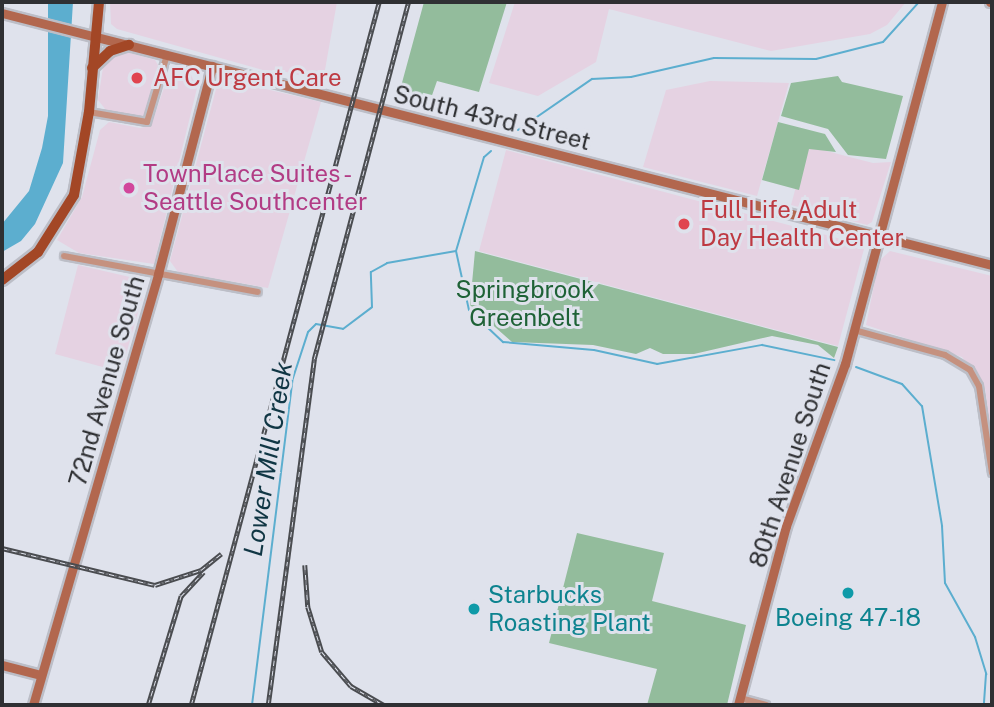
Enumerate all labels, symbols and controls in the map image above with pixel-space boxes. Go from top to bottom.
place label: AFC Urgent Care [153,64,342,92]
marker: AFC Urgent Care [127,68,147,88]
street label: South 43rd Street [390,80,594,156]
place label: TownPlace Suites - Seattle Southcenter [143,160,367,216]
marker: TownPlace Suites - Seattle Southcenter [121,180,137,196]
place label: Full Life Adult Day Health Center [700,196,904,252]
marker: Full Life Adult Day Health Center [674,214,694,234]
street label: 72nd Avenue South [63,272,151,490]
park label: Springbrook Greenbelt [456,276,594,332]
street label: 80th Avenue South [743,359,837,571]
water label: Lower Mill Creek [237,360,299,558]
place label: Starbucks Roasting Plant [488,581,651,637]
marker: Boeing 47-18 [840,585,856,601]
marker: Starbucks Roasting Plant [466,601,482,617]
place label: Boeing 47-18 [775,604,921,632]

